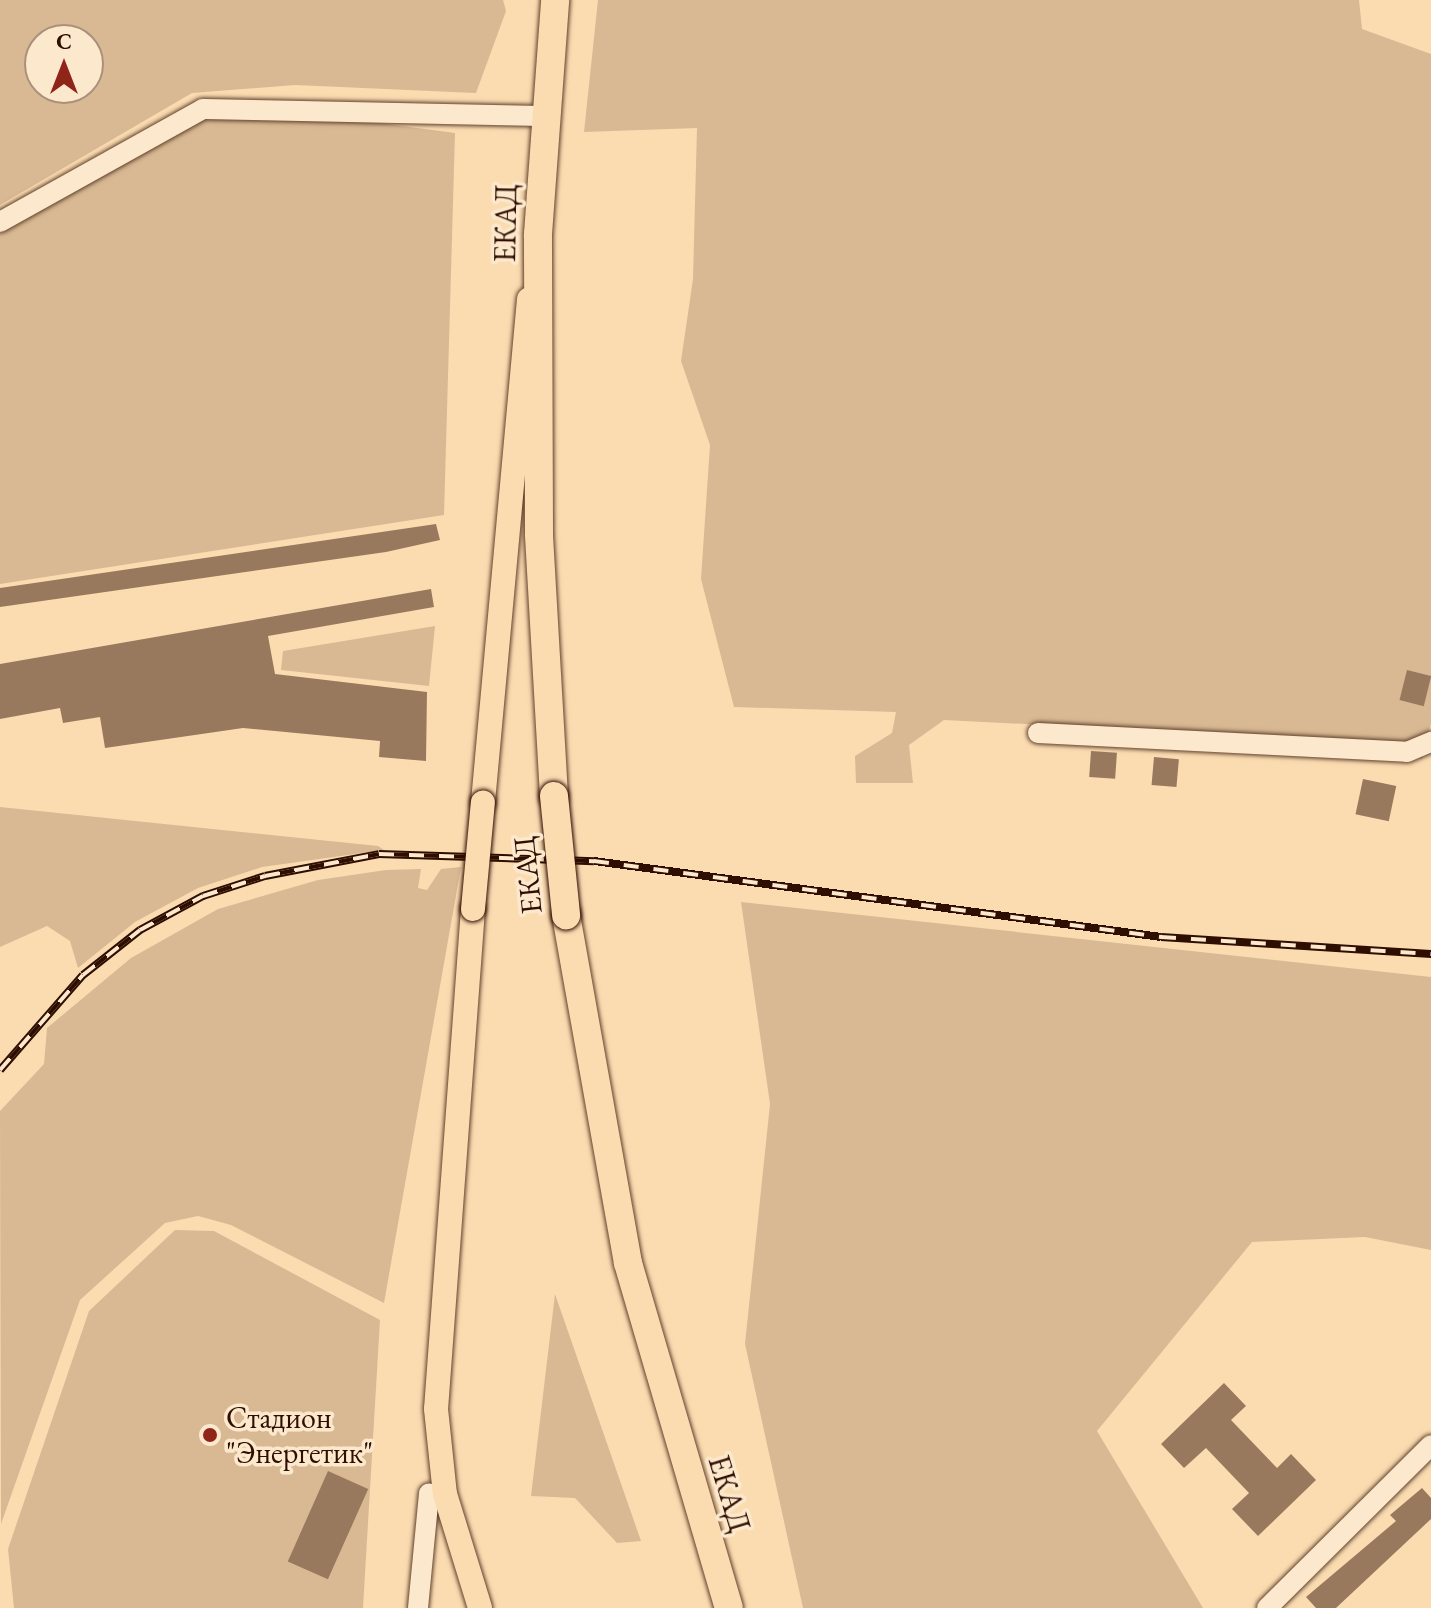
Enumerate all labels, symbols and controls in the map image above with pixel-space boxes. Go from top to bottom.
north arrow [24,24,104,104]
text: С [56,27,72,56]
street label: ЕКАД [487,183,525,263]
street label: ЕКАД [506,834,550,916]
place label: Стадион "Энергетик" [226,1400,373,1470]
marker: Стадион "Энергетик" [201,1426,219,1444]
street label: ЕКАД [700,1451,758,1537]

